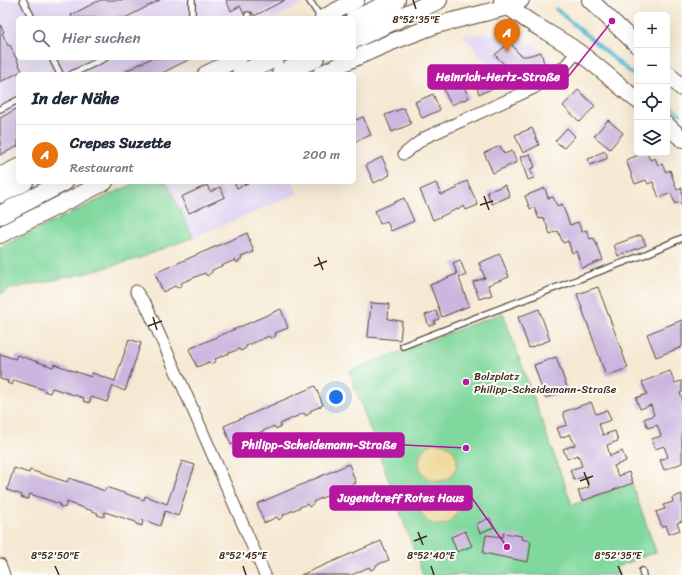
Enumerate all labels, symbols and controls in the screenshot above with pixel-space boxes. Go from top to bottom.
text: 8°52'35"E [392,11,441,29]
map controls [634,12,670,156]
button: + [634,12,670,48]
search box [16,16,356,60]
pin: A [494,19,520,52]
text: Hier suchen [62,25,141,51]
icon: search [30,27,52,49]
button: − [634,48,670,84]
callout: Heinrich-Hertz-Straße [428,65,568,89]
text: Heinrich-Hertz-Straße [435,66,561,88]
text: In der Nähe [32,83,119,113]
button: locate [634,84,670,120]
button: layers [634,120,670,156]
text: Crepes Suzette [70,130,171,156]
text: A [41,143,49,166]
text: 200 m [303,143,340,166]
text: Restaurant [70,156,134,179]
place label: Bolzplatz Philipp-Scheidemann-Straße [474,367,617,399]
marker: Bolzplatz Philipp-Scheidemann-Straße [461,377,471,387]
your location [326,387,346,407]
callout: Philipp-Scheidemann-Straße [233,433,404,457]
text: Philipp-Scheidemann-Straße [241,434,397,456]
callout: Jugendtreff Rotes Haus [330,486,472,510]
text: Jugendtreff Rotes Haus [337,487,465,509]
text: 8°52'50"E [31,547,80,565]
text: 8°52'45"E [219,547,268,565]
text: 8°52'40"E [407,547,457,565]
text: 8°52'35"E [594,547,643,565]

